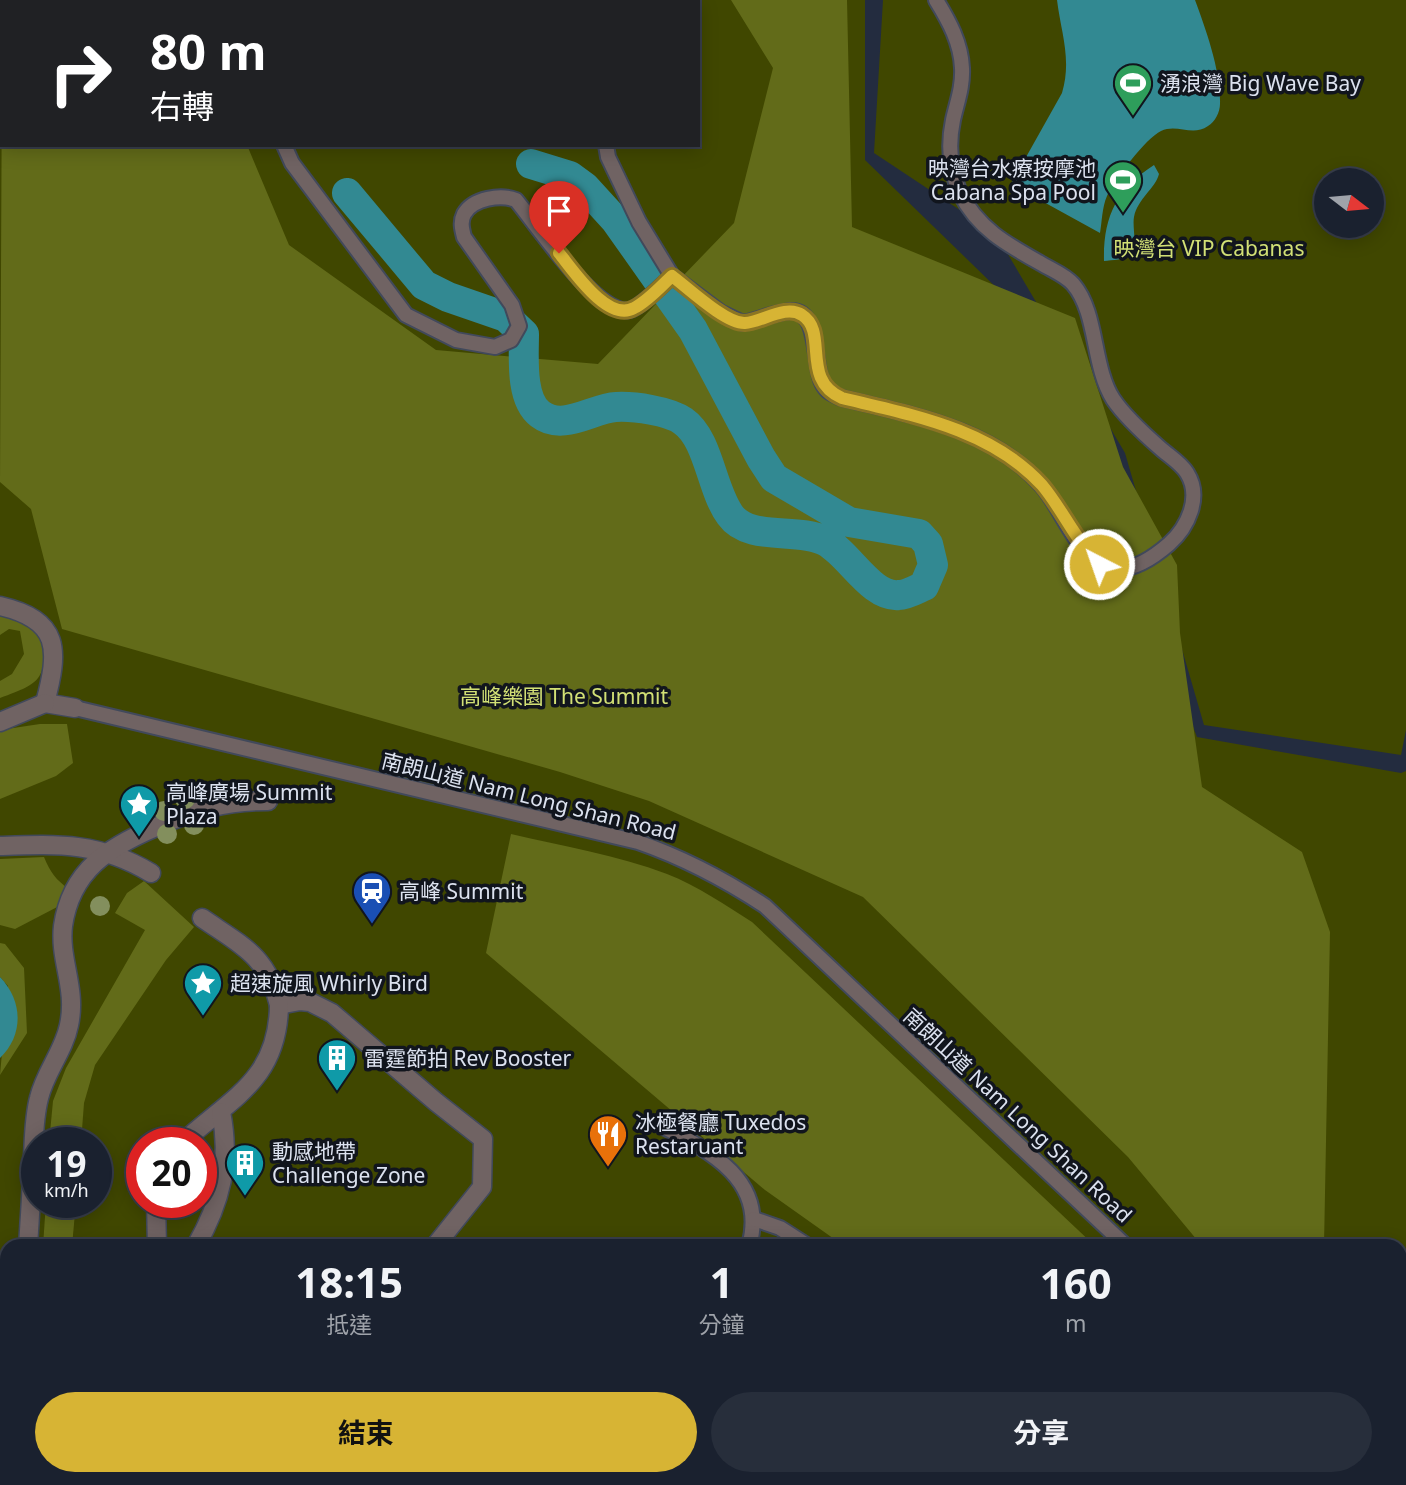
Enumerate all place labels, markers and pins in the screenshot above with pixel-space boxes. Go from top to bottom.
sports icon: 湧浪灣 Big Wave Bay [1112,62,1154,117]
place label: 湧浪灣 Big Wave Bay [1160,69,1361,97]
place label: 映灣台水療按摩池 Cabana Spa Pool [928,154,1096,206]
sports icon: 映灣台水療按摩池 Cabana Spa Pool [1102,159,1144,214]
pin [529,181,589,253]
place label: 高峰廣場 Summit Plaza [166,778,333,830]
place icon: 高峰廣場 Summit Plaza [118,783,160,838]
station icon: 高峰 Summit [351,870,393,925]
place label: 高峰 Summit [399,877,524,905]
place icon: 超速旋風 Whirly Bird [182,962,224,1017]
place label: 超速旋風 Whirly Bird [230,969,428,997]
building icon: 雷霆節拍 Rev Booster [316,1037,358,1092]
place label: 雷霆節拍 Rev Booster [364,1044,572,1072]
place label: 冰極餐廳 Tuxedos Restaruant [635,1108,806,1160]
restaurant icon: 冰極餐廳 Tuxedos Restaruant [587,1113,629,1168]
place label: 動感地帶 Challenge Zone [272,1137,425,1189]
building icon: 動感地帶 Challenge Zone [224,1142,266,1197]

